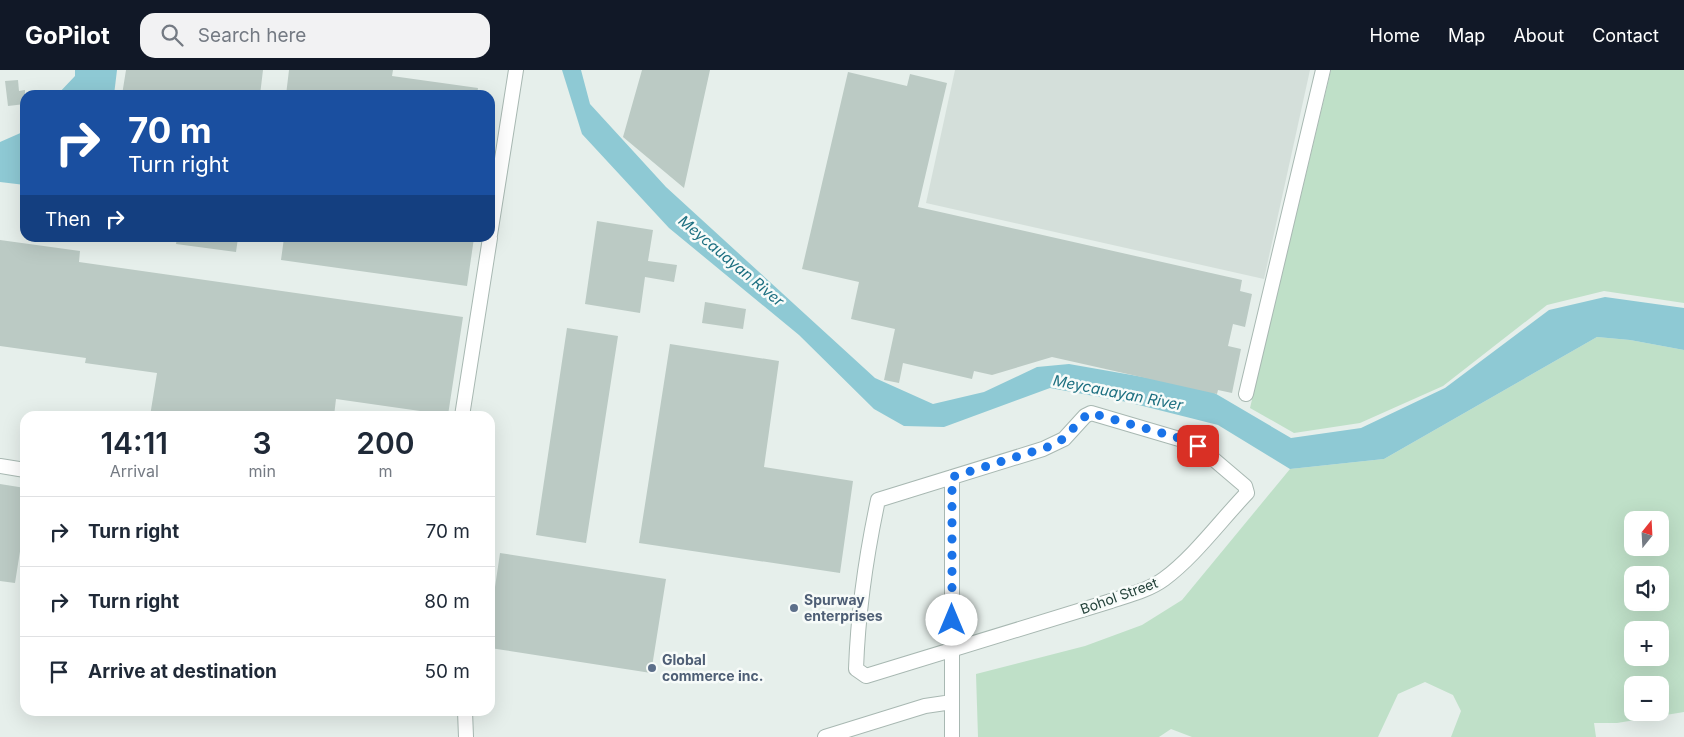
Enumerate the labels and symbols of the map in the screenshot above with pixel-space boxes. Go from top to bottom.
water label: Meycauayan River [675,211,788,310]
water label: Meycauayan River [1052,371,1185,414]
pin [1177,425,1219,467]
north arrow [1624,511,1669,556]
street label: Bohol Street [1078,574,1160,617]
place label: Spurway enterprises [804,591,883,624]
position arrow [925,593,977,645]
marker: Spurway enterprises [788,602,800,614]
place label: Global commerce inc. [662,651,763,684]
marker: Global commerce inc. [646,662,658,674]

